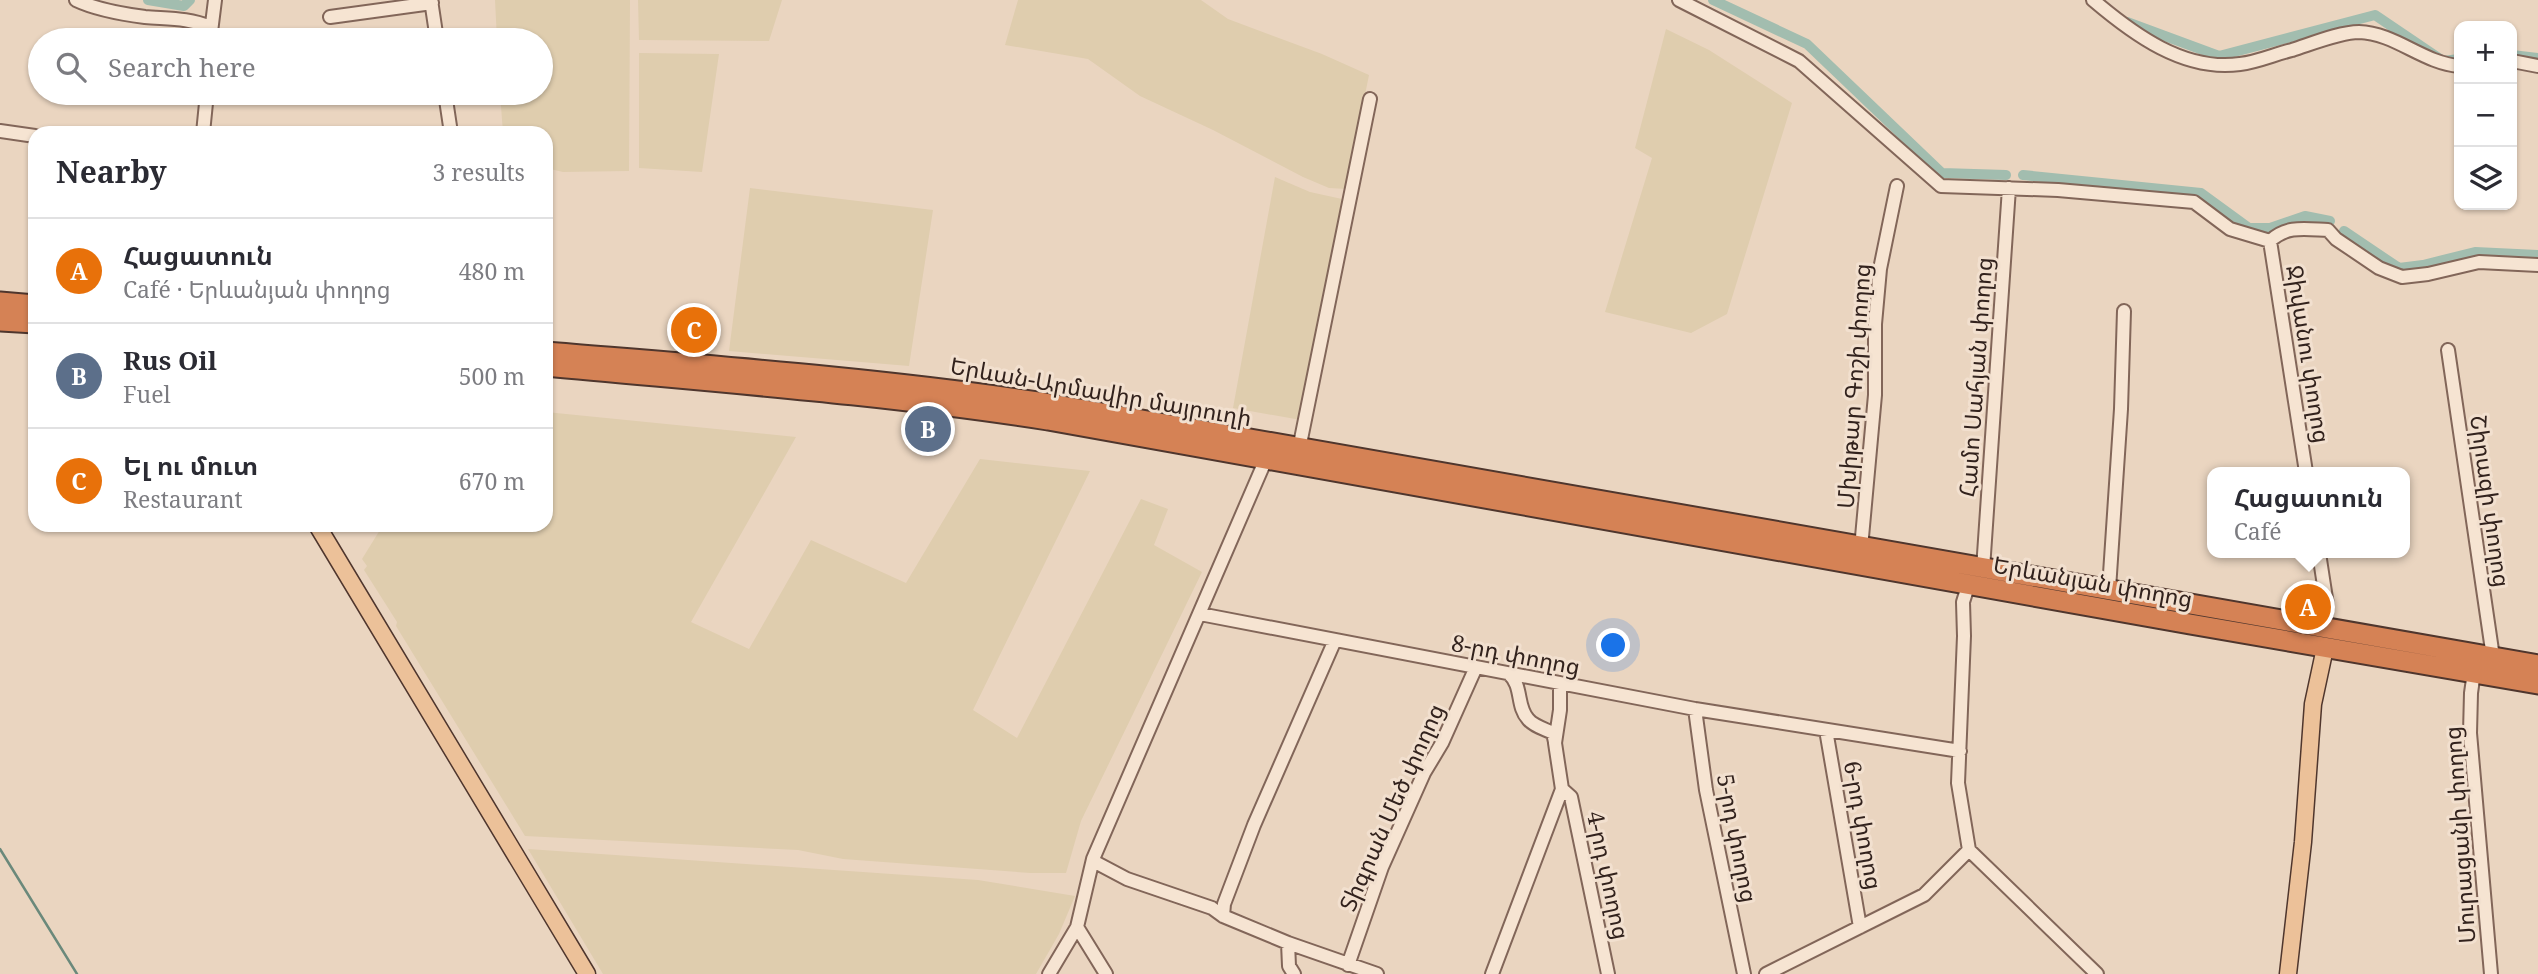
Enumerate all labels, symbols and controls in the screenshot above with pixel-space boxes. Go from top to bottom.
map controls [2454,21,2517,210]
button: + [2454,21,2517,84]
search box [28,28,553,105]
icon: search [52,48,90,86]
text: Search here [108,49,256,85]
button: − [2454,84,2517,147]
button: layers [2454,147,2517,210]
text: Nearby [56,151,167,192]
text: 3 results [432,156,525,188]
text: Հացատուն [123,237,273,273]
text: A [70,255,88,287]
text: 480 m [459,255,525,287]
street label: Համո Սահյան փողոց [1951,256,1999,498]
street label: Մխիթար Գոշի փողոց [1828,262,1878,510]
street label: Ջիվանու փողոց [2279,263,2339,445]
text: Café · Երևանյան փողոց [123,273,391,305]
pin: C [671,304,717,356]
text: Rus Oil [123,342,217,378]
street label: Երևան-Արմավիր մայրուղի [948,349,1254,433]
text: B [71,360,87,392]
text: 500 m [459,360,525,392]
text: Fuel [123,378,171,410]
pin: B [905,403,951,455]
street label: Շիրազի փողոց [2463,413,2519,589]
text: Ել ու մուտ [123,447,258,483]
text: C [71,465,87,497]
text: 670 m [459,465,525,497]
popup [2207,467,2410,558]
text: Հացատուն [2234,479,2383,515]
text: Restaurant [123,483,243,515]
text: Café [2234,515,2282,547]
street label: Երևանյան փողոց [1991,548,2195,614]
pin: A [2285,581,2331,633]
street label: 8-րդ փողոց [1449,626,1583,682]
your location [1596,628,1630,662]
street label: Տիգրան Մեծ փողոց [1331,698,1451,916]
street label: Մուրացանի փողոց [2435,725,2483,945]
street label: 6-րդ փողոց [1837,758,1891,892]
street label: 5-րդ փողոց [1710,771,1766,905]
street label: 4-րդ փողոց [1580,808,1638,942]

